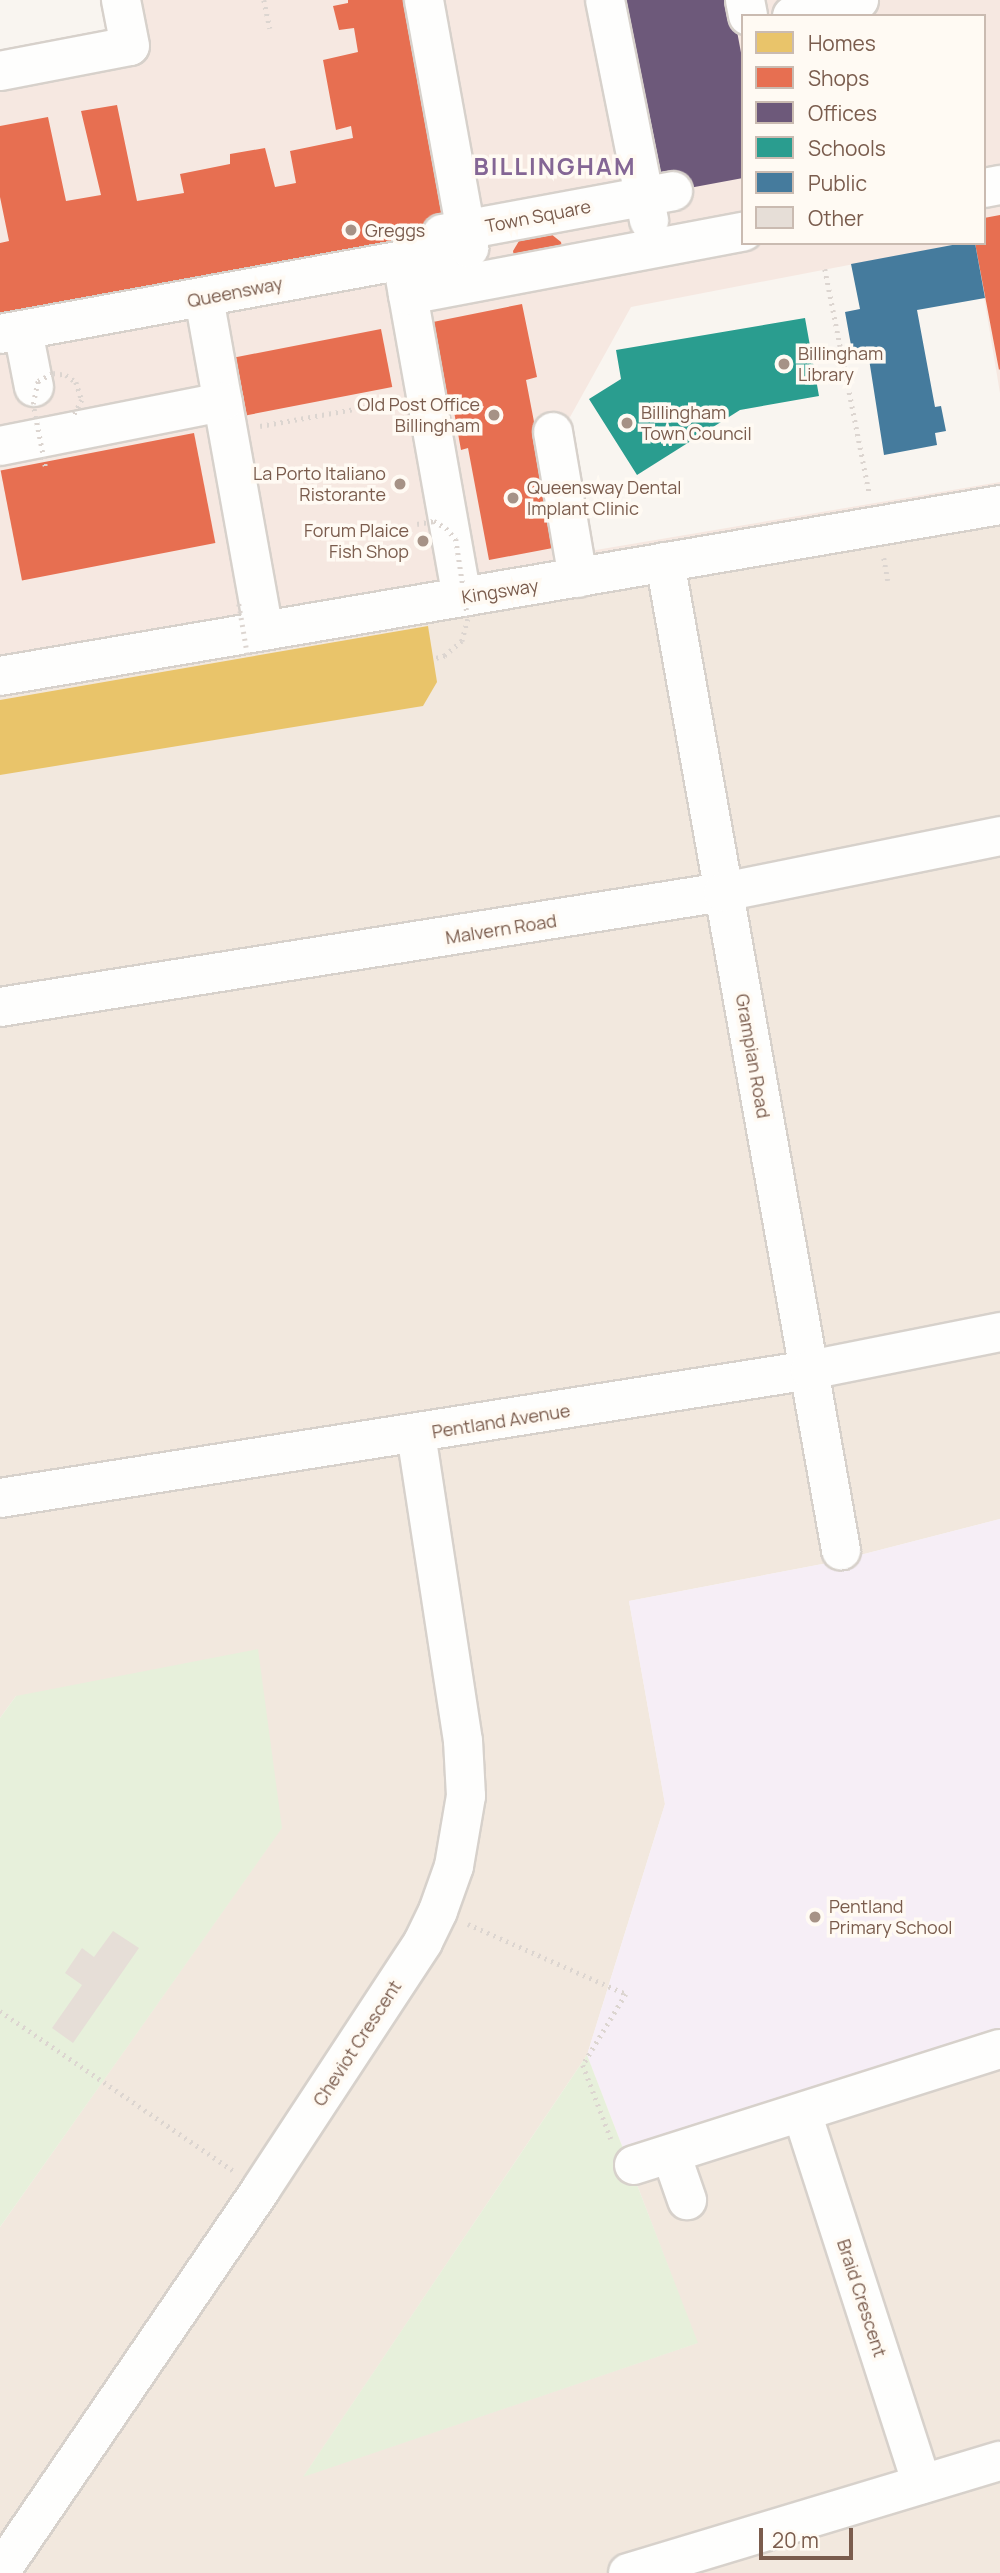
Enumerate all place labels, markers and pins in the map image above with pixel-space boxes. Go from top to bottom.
place label: Greggs [365,219,425,241]
marker: Greggs [343,222,359,238]
place label: Billingham Library [798,343,883,386]
marker: Billingham Library [776,356,792,372]
place label: Old Post Office Billingham [357,394,480,436]
place label: Billingham Town Council [641,402,752,444]
marker: Old Post Office Billingham [486,407,502,423]
marker: Billingham Town Council [619,415,635,431]
place label: La Porto Italiano Ristorante [253,463,386,505]
marker: La Porto Italiano Ristorante [392,476,408,492]
place label: Queensway Dental Implant Clinic [527,477,682,520]
marker: Queensway Dental Implant Clinic [505,490,521,506]
place label: Forum Plaice Fish Shop [304,520,409,562]
marker: Forum Plaice Fish Shop [415,533,431,549]
place label: Pentland Primary School [829,1896,953,1938]
marker: Pentland Primary School [807,1909,823,1925]

